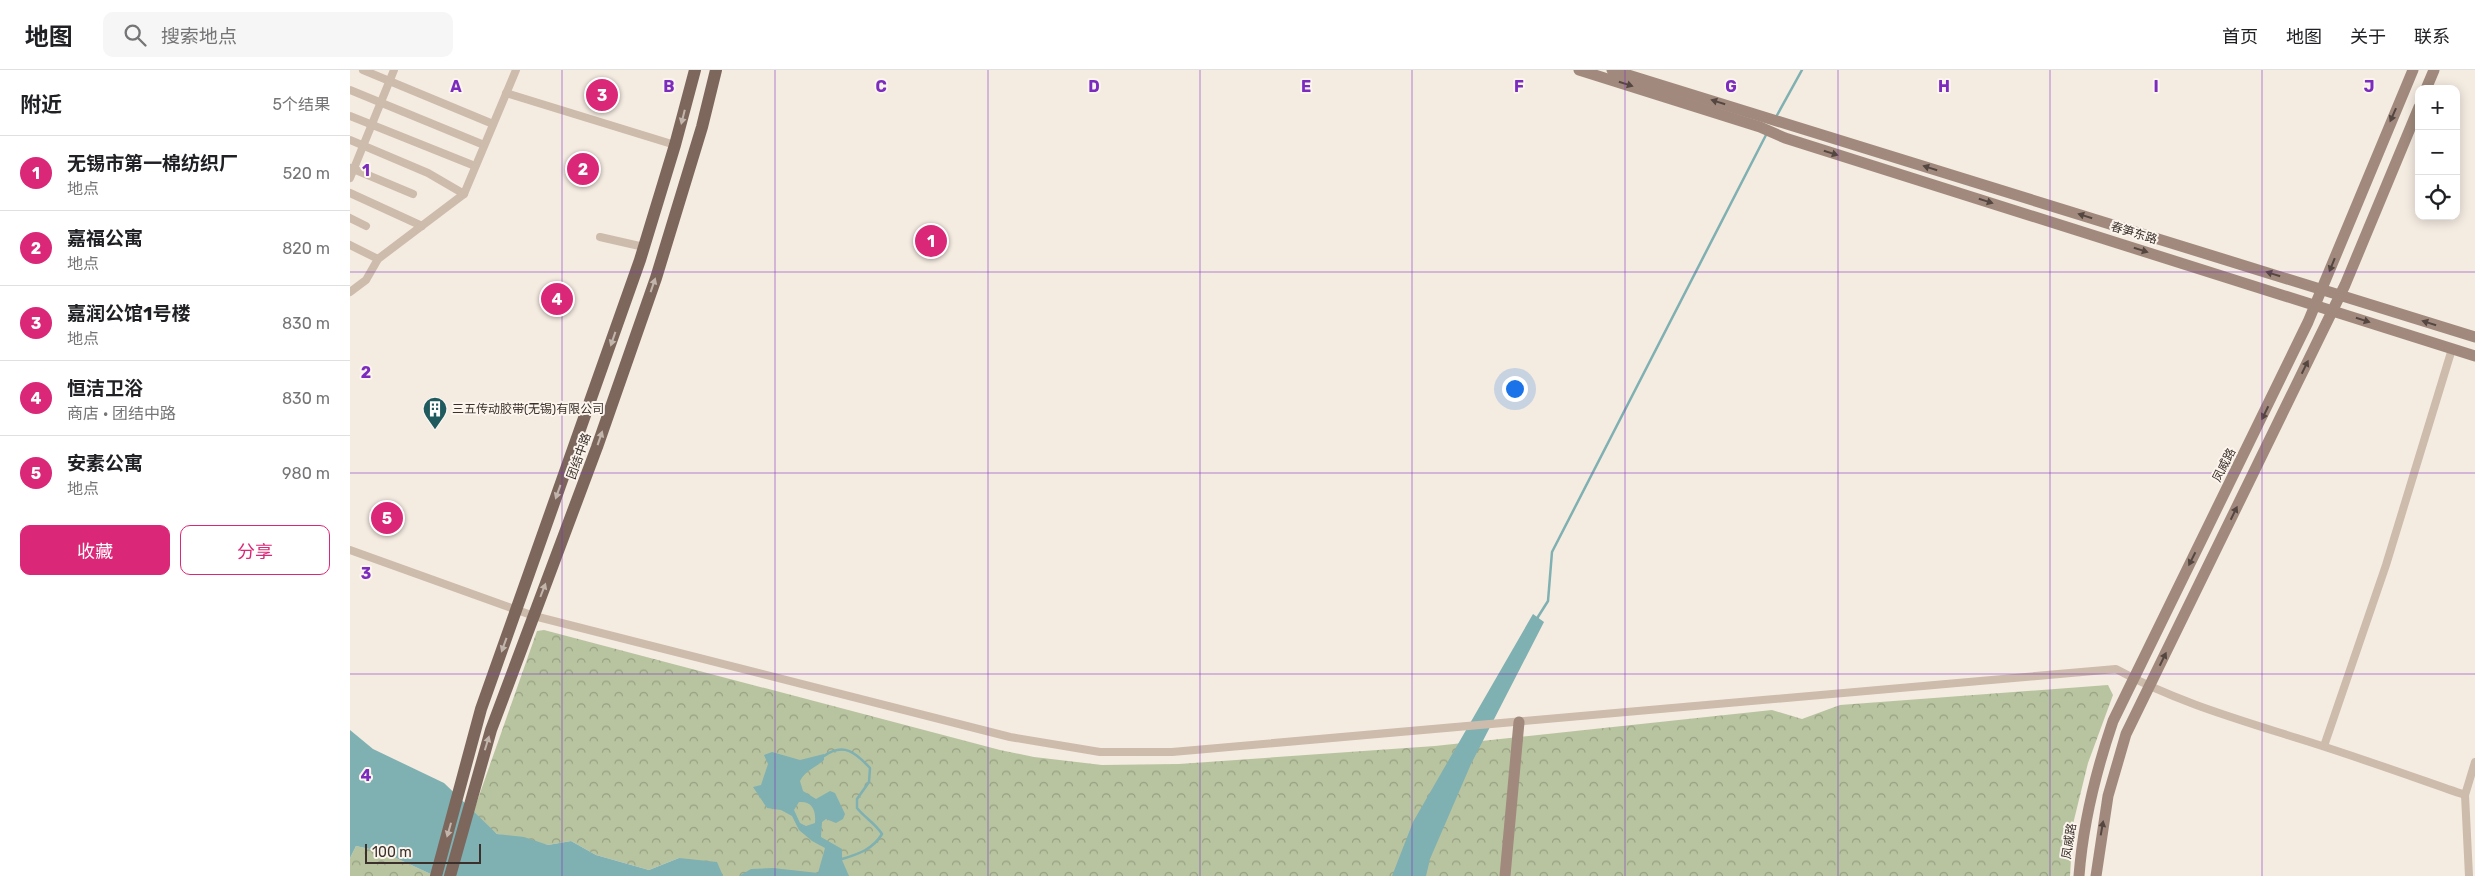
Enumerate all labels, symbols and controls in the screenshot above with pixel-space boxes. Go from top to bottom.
search box [103,12,453,57]
icon: search [121,21,149,49]
text: 地图 [25,23,73,51]
text: 搜索地点 [161,25,237,48]
text: 首页 [2222,26,2258,48]
text: 地图 [2286,26,2322,48]
text: 关于 [2350,26,2386,48]
text: 联系 [2414,26,2450,48]
pin: 3 [586,76,618,114]
text: A [450,77,462,96]
text: B [663,77,675,96]
text: C [875,77,887,96]
text: D [1088,77,1100,96]
text: E [1301,77,1311,96]
text: F [1514,77,1524,96]
text: G [1725,77,1737,96]
text: H [1938,77,1950,96]
text: I [2153,77,2159,96]
text: J [2364,77,2374,96]
one-way arrow [1619,81,1634,89]
map controls [2415,85,2460,220]
button: + [2415,85,2460,130]
text: 附近 [20,92,62,117]
text: 5个结果 [272,95,330,114]
one-way arrow [1710,98,1725,106]
one-way arrow [2388,108,2396,122]
one-way arrow [678,110,686,125]
button: − [2415,130,2460,175]
one-way arrow [1824,149,1839,157]
pin: 2 [567,150,599,188]
text: 无锡市第一棉纺织厂 [67,152,238,175]
text: 1 [362,161,370,180]
one-way arrow [1922,163,1937,171]
text: 1 [32,164,40,183]
text: 520 m [283,164,330,183]
button: locate [2415,175,2460,220]
text: 地点 [67,179,99,198]
one-way arrow [1979,198,1994,206]
one-way arrow [2077,211,2092,219]
street label: 春笋东路 [2109,219,2159,247]
pin: 1 [915,222,947,260]
text: 嘉福公寓 [67,227,143,250]
text: 2 [31,239,41,258]
text: 820 m [282,239,330,258]
one-way arrow [2134,247,2149,255]
text: 地点 [67,254,99,273]
one-way arrow [2328,258,2336,272]
one-way arrow [2266,270,2281,278]
one-way arrow [650,277,658,292]
pin: 4 [541,280,573,318]
text: 嘉润公馆1号楼 [67,302,190,325]
text: 3 [31,314,41,333]
text: 830 m [282,314,330,333]
one-way arrow [2356,316,2371,324]
one-way arrow [2421,318,2436,326]
text: 地点 [67,329,99,348]
one-way arrow [608,332,616,347]
one-way arrow [2301,360,2309,374]
text: 2 [361,363,371,382]
your location [1502,376,1528,402]
text: 恒洁卫浴 [67,377,143,400]
text: 4 [31,389,41,408]
text: 830 m [282,389,330,408]
building icon: 三五传动胶带(无锡)有限公司 [422,396,448,430]
place label: 三五传动胶带(无锡)有限公司 [452,402,604,416]
text: 商店 · 团结中路 [67,404,176,423]
one-way arrow [2261,406,2269,420]
one-way arrow [596,430,604,445]
street label: 团结中路 [564,431,594,481]
street label: 凤威路 [2210,446,2238,484]
text: 安素公寓 [67,452,143,475]
text: 5 [31,464,41,483]
text: 980 m [282,464,330,483]
text: 地点 [67,479,99,498]
one-way arrow [554,485,562,500]
pin: 5 [371,499,403,537]
one-way arrow [2230,506,2238,521]
button: 收藏 [20,525,170,575]
button: 分享 [180,525,330,575]
one-way arrow [2188,551,2196,566]
text: 3 [361,564,371,583]
one-way arrow [540,583,547,598]
one-way arrow [500,638,508,653]
one-way arrow [2158,652,2167,667]
one-way arrow [484,735,492,750]
text: 4 [361,766,372,785]
one-way arrow [2099,819,2107,835]
one-way arrow [445,822,453,837]
street label: 凤威路 [2059,822,2079,860]
scale bar [365,841,481,864]
text: 100 m [372,844,412,861]

